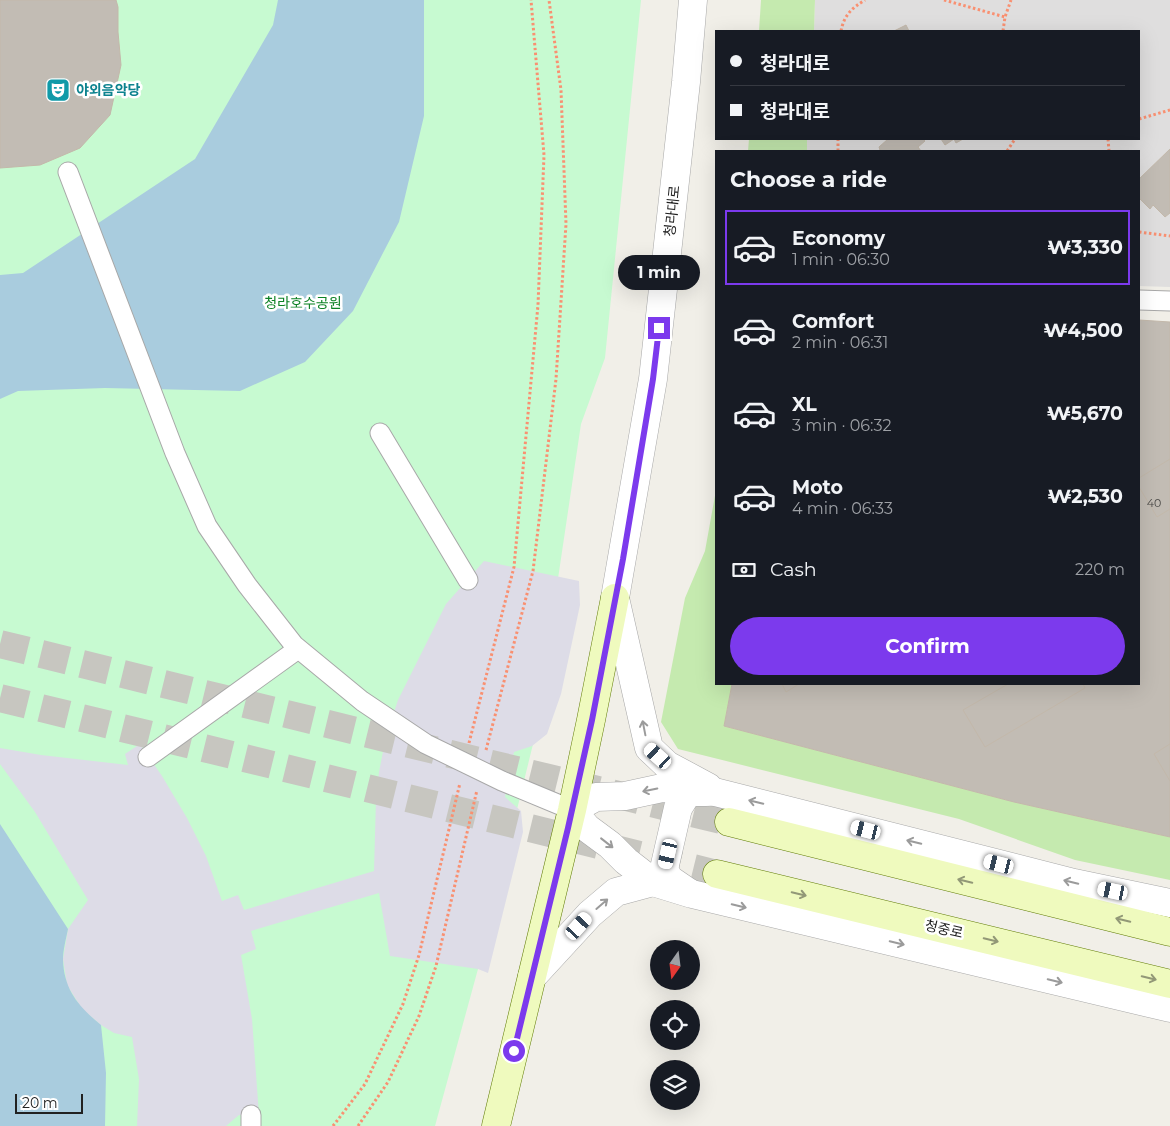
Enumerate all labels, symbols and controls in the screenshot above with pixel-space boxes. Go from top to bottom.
text: 청라대로 [760,52,830,75]
theatre icon: 야외음악당 [45,77,71,103]
place label: 야외음악당 [76,81,141,99]
text: 청라대로 [760,100,830,123]
text: Choose a ride [730,166,887,193]
street label: 청라대로 [660,184,684,238]
icon: car [732,225,777,270]
text: Economy [792,227,885,250]
text: ₩3,330 [1048,236,1123,259]
text: 1 min · 06:30 [792,250,890,269]
callout: 1 min [618,255,700,290]
text: 1 min [637,263,681,282]
park label: 청라호수공원 [264,294,342,312]
icon: car [732,308,777,353]
text: Comfort [792,310,874,333]
route end [648,317,670,339]
text: ₩4,500 [1044,319,1123,342]
text: 2 min · 06:31 [792,333,888,352]
icon: car [732,391,777,436]
text: XL [792,393,817,416]
text: ₩5,670 [1047,402,1123,425]
text: 3 min · 06:32 [792,416,892,435]
icon: car [732,474,777,519]
text: Moto [792,476,843,499]
text: ₩2,530 [1048,485,1123,508]
house number: 40 [1147,496,1161,510]
text: 4 min · 06:33 [792,499,893,518]
icon: cash [730,556,758,584]
text: Cash [770,558,817,581]
text: 220 m [1075,560,1125,579]
button: Confirm [730,617,1125,675]
one-way arrow [639,720,649,736]
car [641,740,674,772]
one-way arrow [642,786,658,796]
one-way arrow [748,797,764,806]
car [849,819,882,841]
one-way arrow [906,837,922,846]
one-way arrow [600,838,614,848]
car [657,838,678,870]
car [982,853,1015,875]
one-way arrow [957,876,973,885]
one-way arrow [1064,877,1080,886]
car [1096,881,1129,901]
one-way arrow [790,890,806,899]
one-way arrow [595,898,608,909]
one-way arrow [731,902,747,911]
car [563,910,594,942]
one-way arrow [1115,915,1131,924]
street label: 청중로 [923,916,965,942]
one-way arrow [982,936,998,945]
one-way arrow [889,939,905,948]
north arrow [650,940,700,990]
map controls [650,940,700,1110]
one-way arrow [1140,974,1156,983]
one-way arrow [1047,977,1063,986]
button: locate [650,1000,700,1050]
route start [503,1040,525,1062]
button: layers [650,1060,700,1110]
scale bar [15,1091,82,1114]
text: 20 m [22,1094,58,1112]

